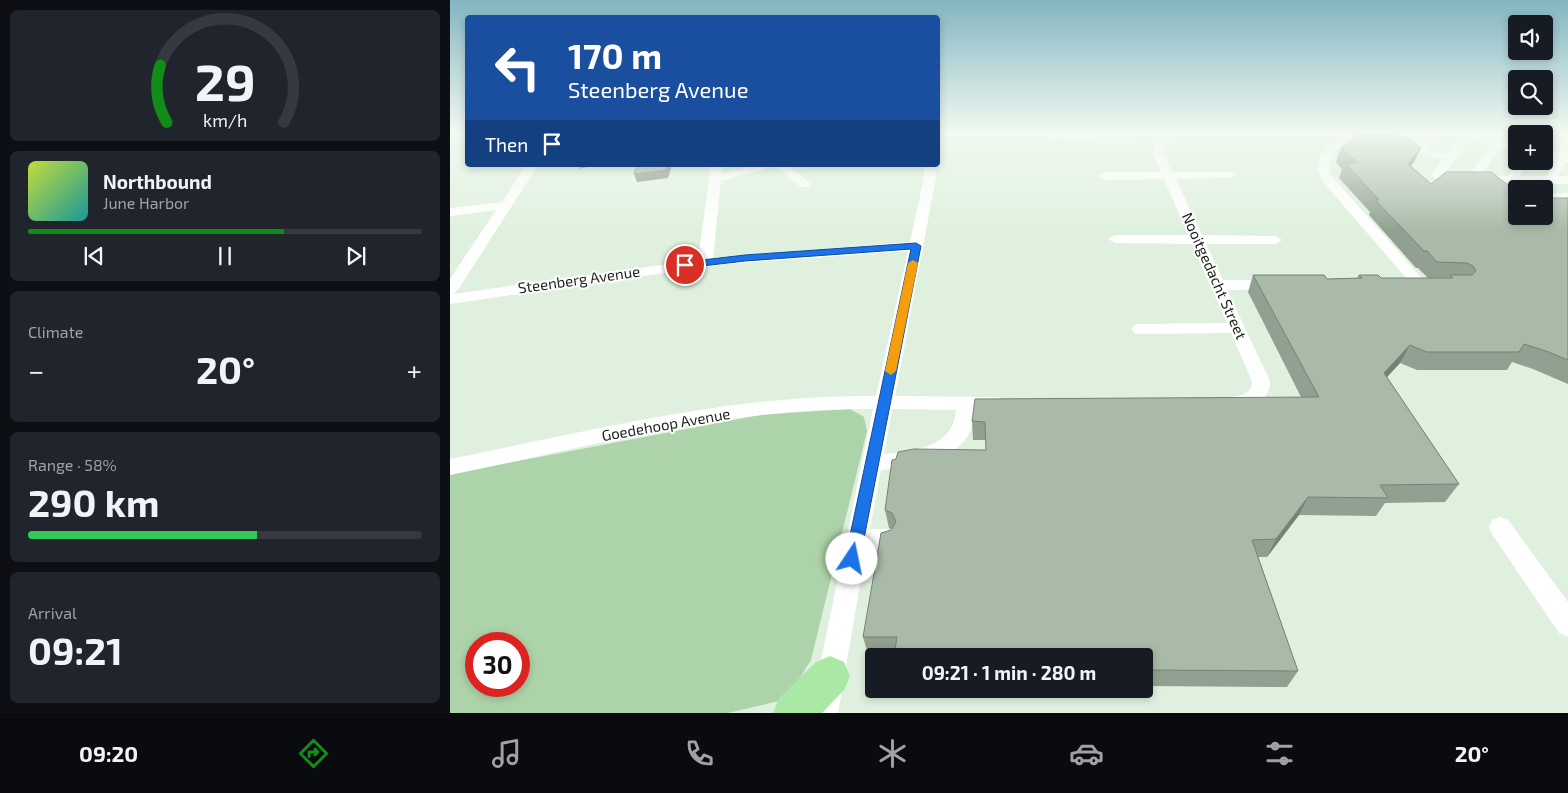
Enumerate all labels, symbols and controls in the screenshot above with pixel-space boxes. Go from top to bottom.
map controls [1508,15,1553,225]
button: sound [1508,15,1553,60]
text: 170 m [568,34,662,76]
icon: left [485,35,550,100]
text: 29 [195,49,255,111]
button: search [1508,70,1553,115]
text: Steenberg Avenue [568,76,748,102]
text: km/h [203,109,247,131]
button: + [1508,125,1553,170]
icon: arrive [538,130,566,158]
text: Then [485,133,528,156]
text: Northbound [103,170,212,193]
button: − [1508,180,1553,225]
text: June Harbor [103,193,190,212]
street label: Nooitgedacht Street [1179,209,1251,342]
icon: previous [80,242,108,270]
icon: pause [211,242,239,270]
icon: next [342,242,370,270]
pin [664,244,706,286]
icon: arrive [671,251,699,279]
street label: Steenberg Avenue [517,262,641,296]
text: Climate [28,322,83,341]
text: 20° [196,346,255,392]
text: − [28,353,44,387]
text: + [407,353,422,387]
street label: Goedehoop Avenue [600,404,732,444]
text: Range · 58% [28,455,117,474]
text: 290 km [28,479,159,525]
position arrow [825,532,877,584]
text: Arrival [28,603,77,622]
text: 09:21 [28,627,123,673]
speed limit sign: 30 [465,632,530,697]
text: 09:21 · 1 min · 280 m [922,661,1096,684]
icon: directions [296,736,331,771]
icon: music [489,736,524,771]
icon: phone [682,736,717,771]
icon: climate [875,736,910,771]
icon: car [1069,736,1104,771]
icon: filters [1262,736,1297,771]
text: 09:20 [79,740,138,766]
text: 20° [1455,740,1489,766]

